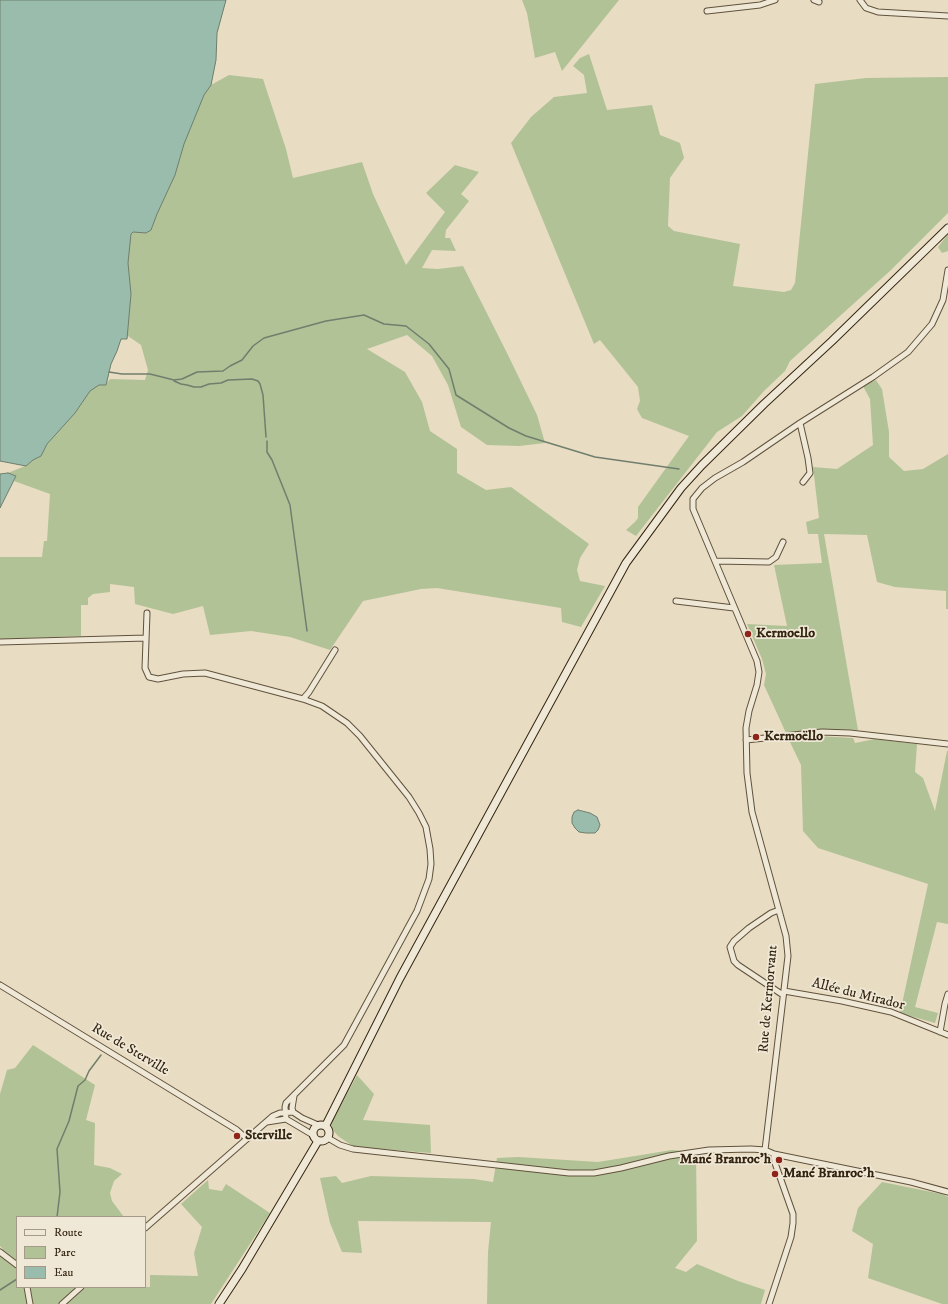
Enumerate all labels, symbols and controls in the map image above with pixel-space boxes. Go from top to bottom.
place label: Kermoello [756,626,815,642]
marker: Kermoello [743,629,753,639]
place label: Kermoëllo [764,729,823,745]
marker: Kermoëllo [751,732,761,742]
street label: Rue de Kermorvant [756,945,782,1053]
street label: Allée du Mirador [810,975,906,1015]
street label: Rue de Sterville [88,1020,172,1080]
place label: Sterville [245,1128,292,1144]
marker: Sterville [232,1131,242,1141]
place label: Mané Branroc'h [680,1152,771,1168]
marker: Mané Branroc'h [774,1155,784,1165]
place label: Mané Branroc’h [783,1166,874,1182]
marker: Mané Branroc’h [770,1169,780,1179]
legend [16,1216,146,1288]
text: Route [54,1225,82,1240]
text: Parc [54,1245,76,1260]
text: Eau [54,1265,73,1280]

